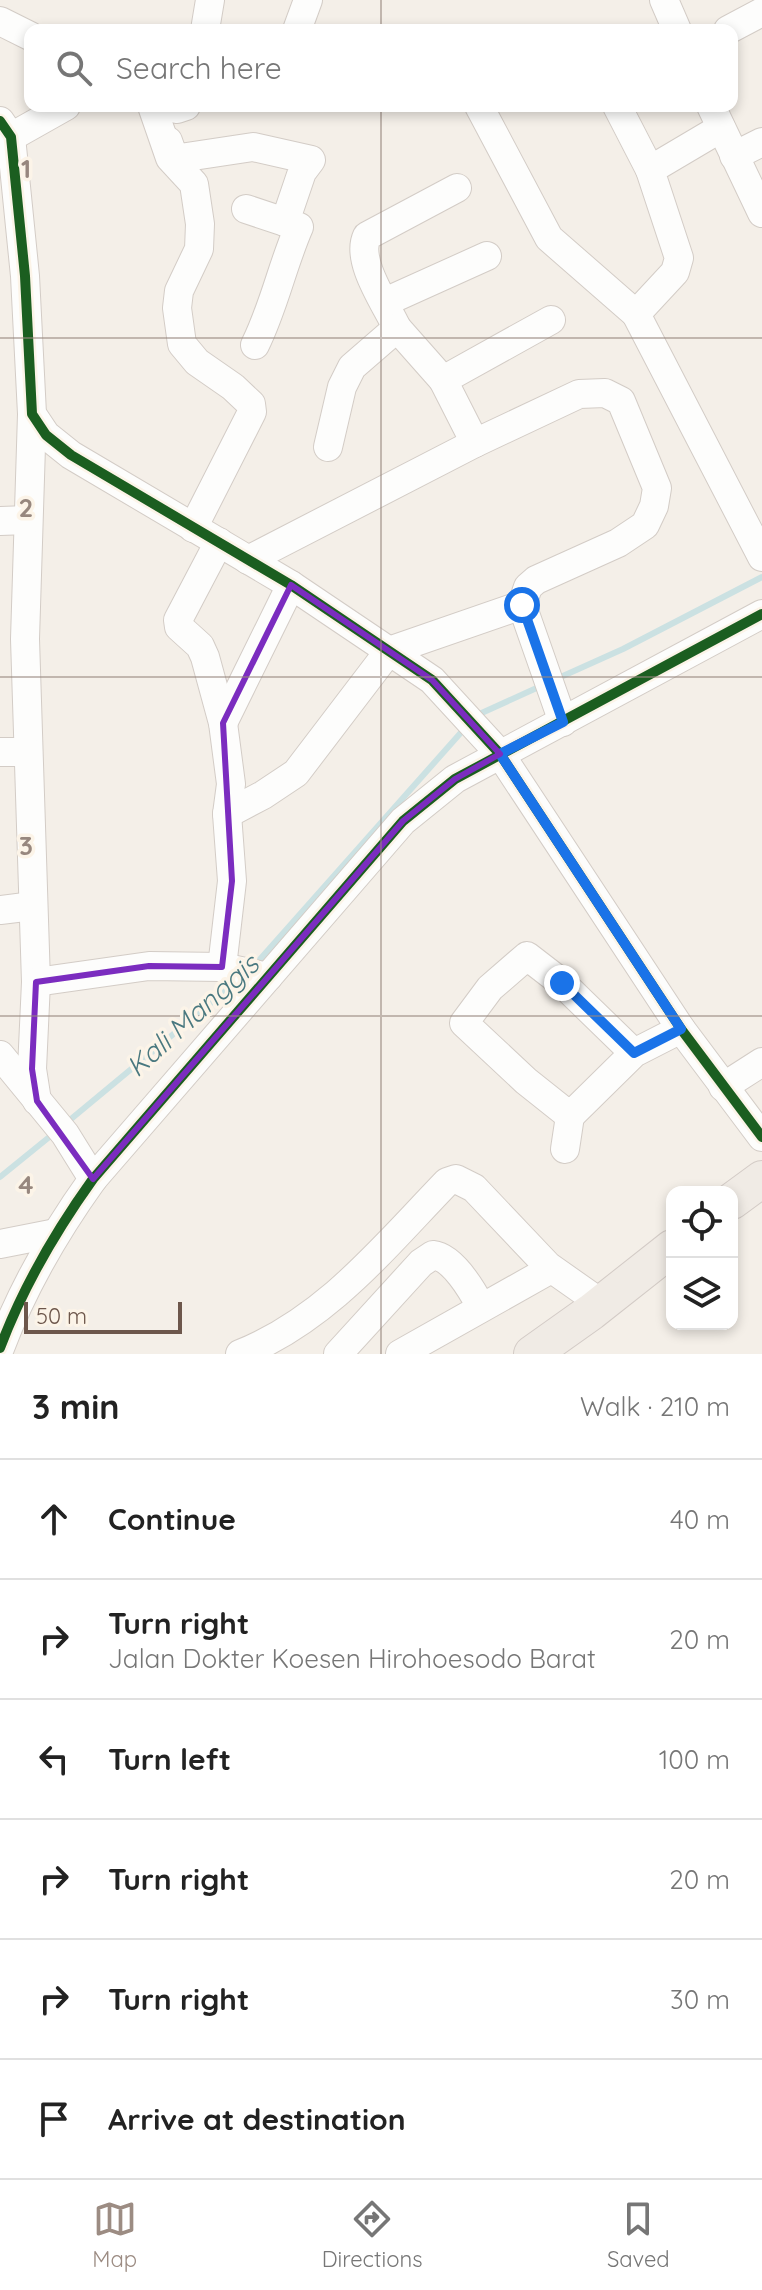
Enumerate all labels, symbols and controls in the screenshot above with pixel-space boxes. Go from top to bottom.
search box [24,24,738,112]
icon: search [52,46,96,90]
text: Search here [116,49,282,87]
text: 1 [21,152,31,185]
text: 2 [19,491,33,524]
route start [504,587,540,623]
text: 3 [19,829,33,862]
water label: Kali Manggis [118,945,267,1084]
route end [544,965,580,1001]
text: 4 [18,1168,34,1201]
map controls [666,1186,738,1330]
button: locate [666,1186,738,1258]
button: layers [666,1258,738,1330]
scale bar [24,1298,182,1334]
text: 50 m [36,1302,87,1330]
text: 3 min [32,1385,119,1428]
text: Walk · 210 m [580,1390,730,1423]
icon: ahead [32,1497,76,1541]
text: Continue [108,1500,236,1538]
text: 40 m [670,1503,730,1536]
text: Turn right [108,1604,249,1642]
icon: right [32,1617,76,1661]
text: 20 m [669,1623,730,1656]
text: Jalan Dokter Koesen Hirohoesodo Barat [108,1642,596,1675]
icon: left [32,1737,76,1781]
text: Turn left [108,1740,231,1778]
text: 100 m [659,1743,730,1776]
icon: right [32,1857,76,1901]
text: Turn right [108,1860,249,1898]
text: 20 m [669,1863,730,1896]
icon: right [32,1977,76,2021]
text: Turn right [108,1980,249,2018]
text: 30 m [670,1983,730,2016]
icon: arrive [32,2097,76,2141]
text: Arrive at destination [108,2100,406,2138]
tab: Map [92,2197,137,2273]
tab: Directions [322,2197,422,2273]
tab: Saved [607,2197,670,2273]

